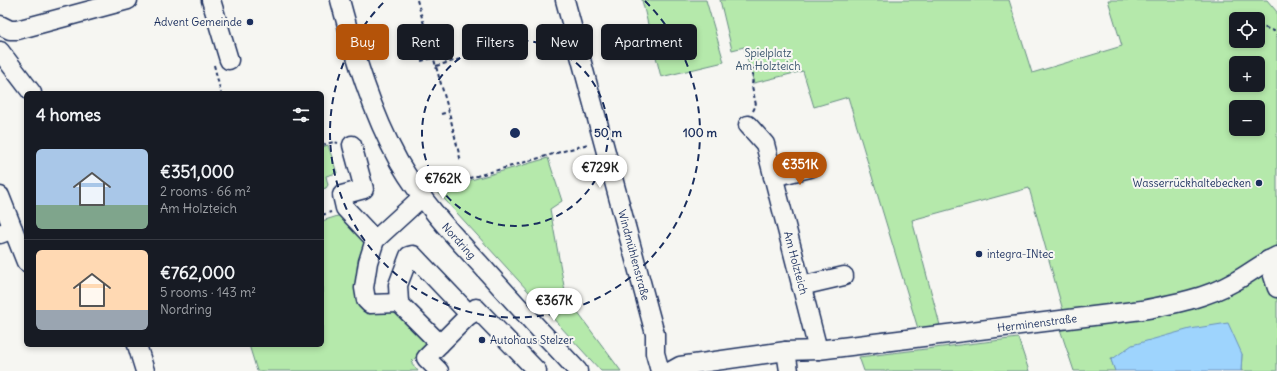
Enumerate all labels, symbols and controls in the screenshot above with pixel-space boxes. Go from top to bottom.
map controls [1229,12,1265,136]
button: locate [1229,12,1265,48]
place label: Advent Gemeinde [154,15,242,29]
marker: Advent Gemeinde [245,17,255,27]
chip: Buy [336,24,389,60]
chip: Rent [397,24,454,60]
chip: Filters [462,24,528,60]
chip: New [536,24,593,60]
chip: Apartment [601,24,697,60]
park label: Spielplatz Am Holzteich [735,46,801,73]
button: + [1229,56,1265,92]
button: − [1229,100,1265,136]
text: 4 homes [36,104,101,126]
icon: filters [290,104,312,126]
text: 50 m [594,125,623,140]
text: 100 m [683,125,717,140]
centre of rings [508,126,522,140]
pin: €351K [772,152,828,186]
pin: €729K [572,155,628,189]
text: €351K [782,156,818,173]
text: €729K [581,159,619,176]
text: €351,000 [160,161,234,183]
icon: home [68,165,116,213]
pin: €762K [415,166,471,200]
text: €762K [424,170,462,187]
place label: Wasserrückhaltebecken [1133,176,1251,190]
marker: Wasserrückhaltebecken [1254,178,1264,188]
text: 2 rooms · 66 m² [160,183,251,200]
text: Am Holzteich [160,200,237,217]
street label: Windmühlenstraße [615,208,653,302]
street label: Nordring [439,220,479,262]
street label: Am Holzteich [781,230,811,296]
place label: integra-INtec [987,247,1054,261]
marker: integra-INtec [974,249,984,259]
text: €762,000 [160,262,235,284]
icon: home [68,266,116,314]
text: 5 rooms · 143 m² [160,284,256,301]
pin: €367K [526,288,582,322]
text: €367K [535,292,573,309]
text: Nordring [160,301,212,318]
street label: Herminenstraße [996,311,1078,335]
place label: Autohaus Stelzer [490,333,574,347]
marker: Autohaus Stelzer [477,335,487,345]

